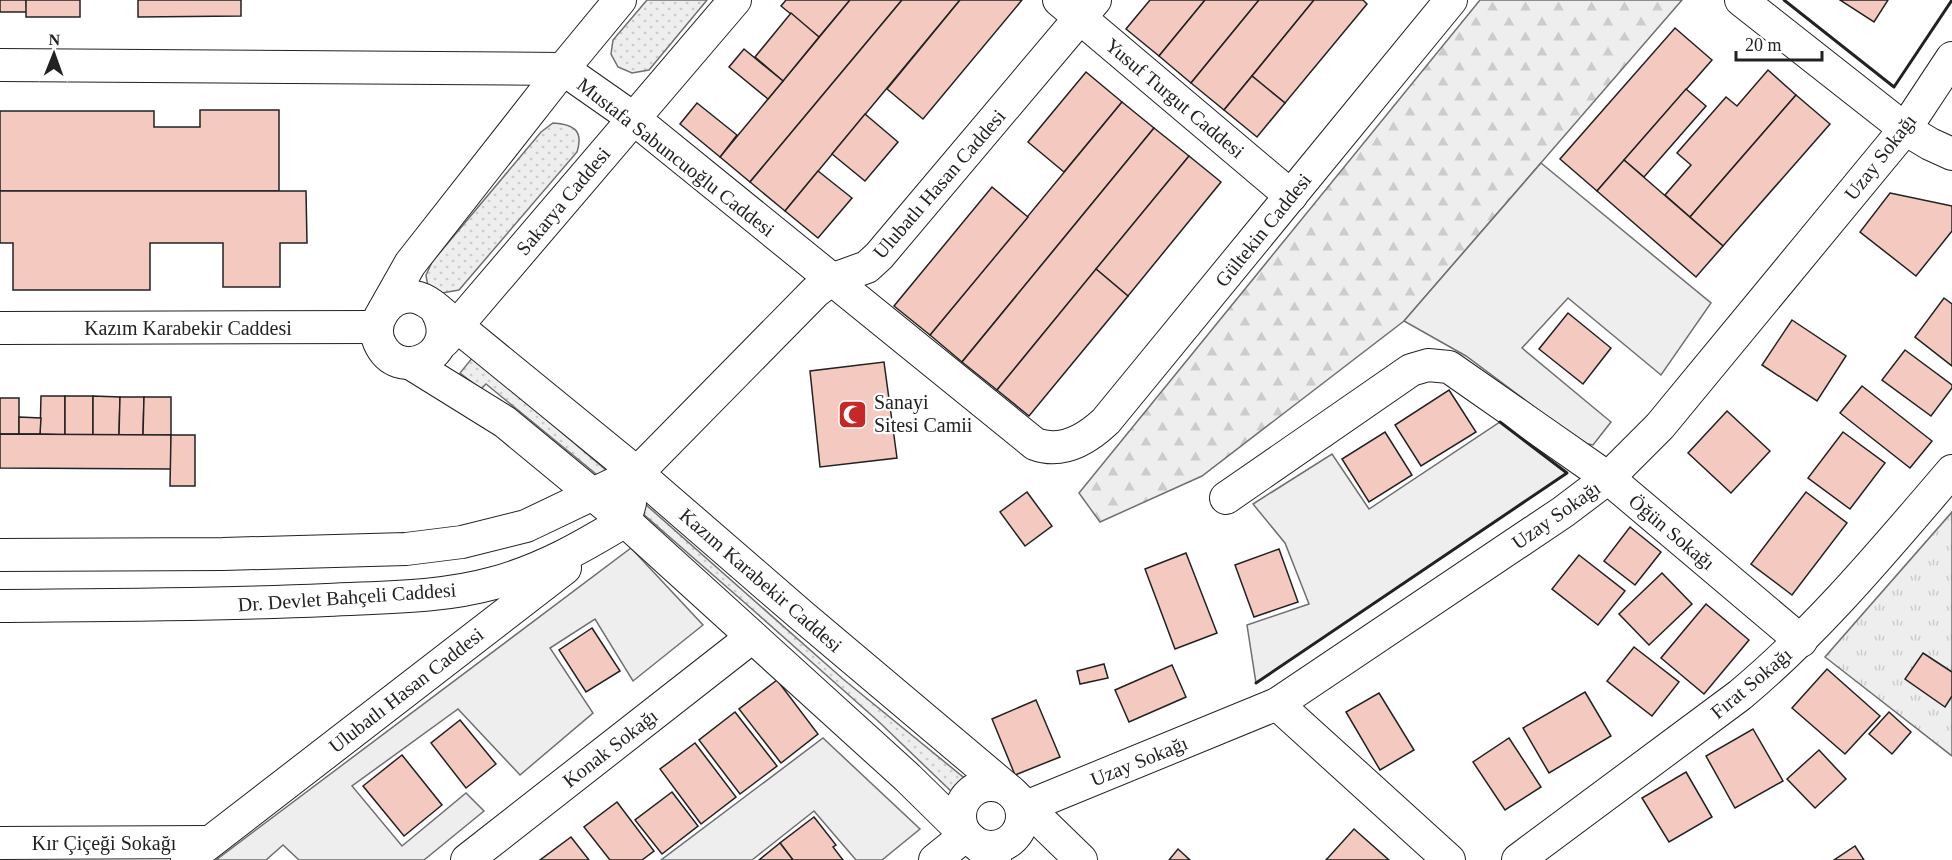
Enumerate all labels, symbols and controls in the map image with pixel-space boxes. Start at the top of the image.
north arrow [24,24,84,84]
scale bar [1736,24,1822,62]
text: N [48,31,61,48]
street label: Yusuf Turgut Caddesi [1101,34,1249,163]
text: 20 m [1745,35,1782,55]
street label: Mustafa Sabuncuoğlu Caddesi [572,73,779,242]
street label: Ulubatlı Hasan Caddesi [868,105,1010,263]
street label: Uzay Sokağı [1840,109,1921,205]
street label: Sakarya Caddesi [512,142,615,260]
street label: Gültekin Caddesi [1211,169,1316,291]
street label: Kazım Karabekir Caddesi [84,317,292,339]
place label: Sanayi Sitesi Camii [874,391,973,436]
mosque icon: Sanayi Sitesi Camii [837,398,869,430]
street label: Uzay Sokağı [1508,476,1605,554]
street label: Öğün Sokağı [1624,490,1720,575]
street label: Kazım Karabekir Caddesi [675,504,847,657]
street label: Dr. Devlet Bahçeli Caddesi [237,578,457,617]
street label: Ulubatlı Hasan Caddesi [324,623,488,757]
street label: Fırat Sokağı [1706,643,1797,724]
street label: Konak Sokağı [558,704,663,793]
street label: Uzay Sokağı [1087,731,1192,791]
street label: Kır Çiçeği Sokağı [32,832,177,855]

